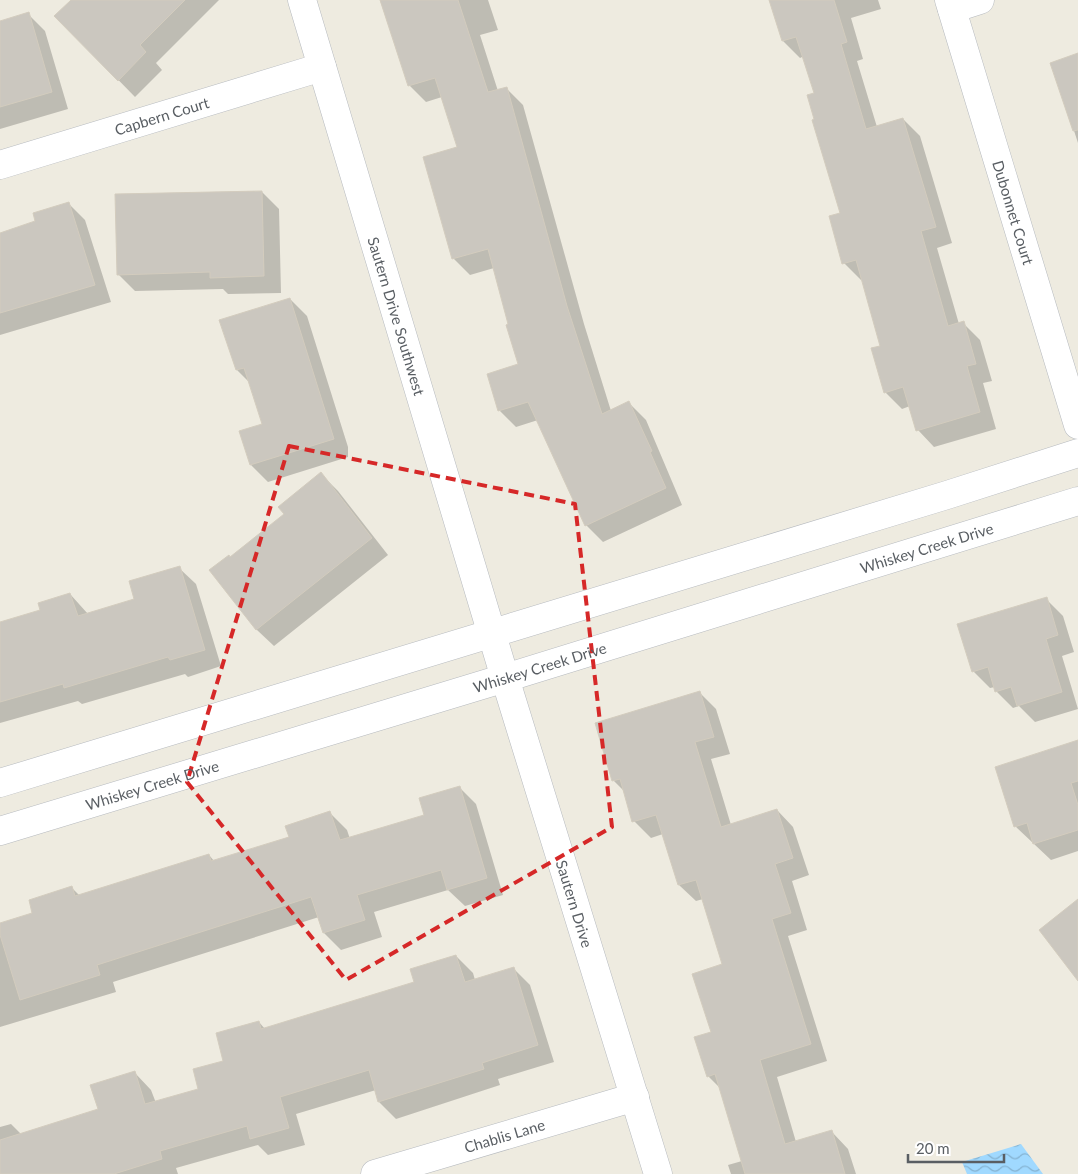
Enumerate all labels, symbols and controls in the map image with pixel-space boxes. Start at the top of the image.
street label: Capbern Court [112,93,212,139]
street label: Dubonnet Court [989,158,1038,267]
street label: Sautern Drive Southwest [364,235,429,398]
street label: Whiskey Creek Drive [858,519,995,577]
street label: Whiskey Creek Drive [471,638,609,696]
street label: Whiskey Creek Drive [83,756,221,814]
street label: Sautern Drive [553,858,597,950]
street label: Chablis Lane [462,1115,547,1156]
scale bar [908,1132,1004,1164]
text: 20 m [916,1139,950,1157]

